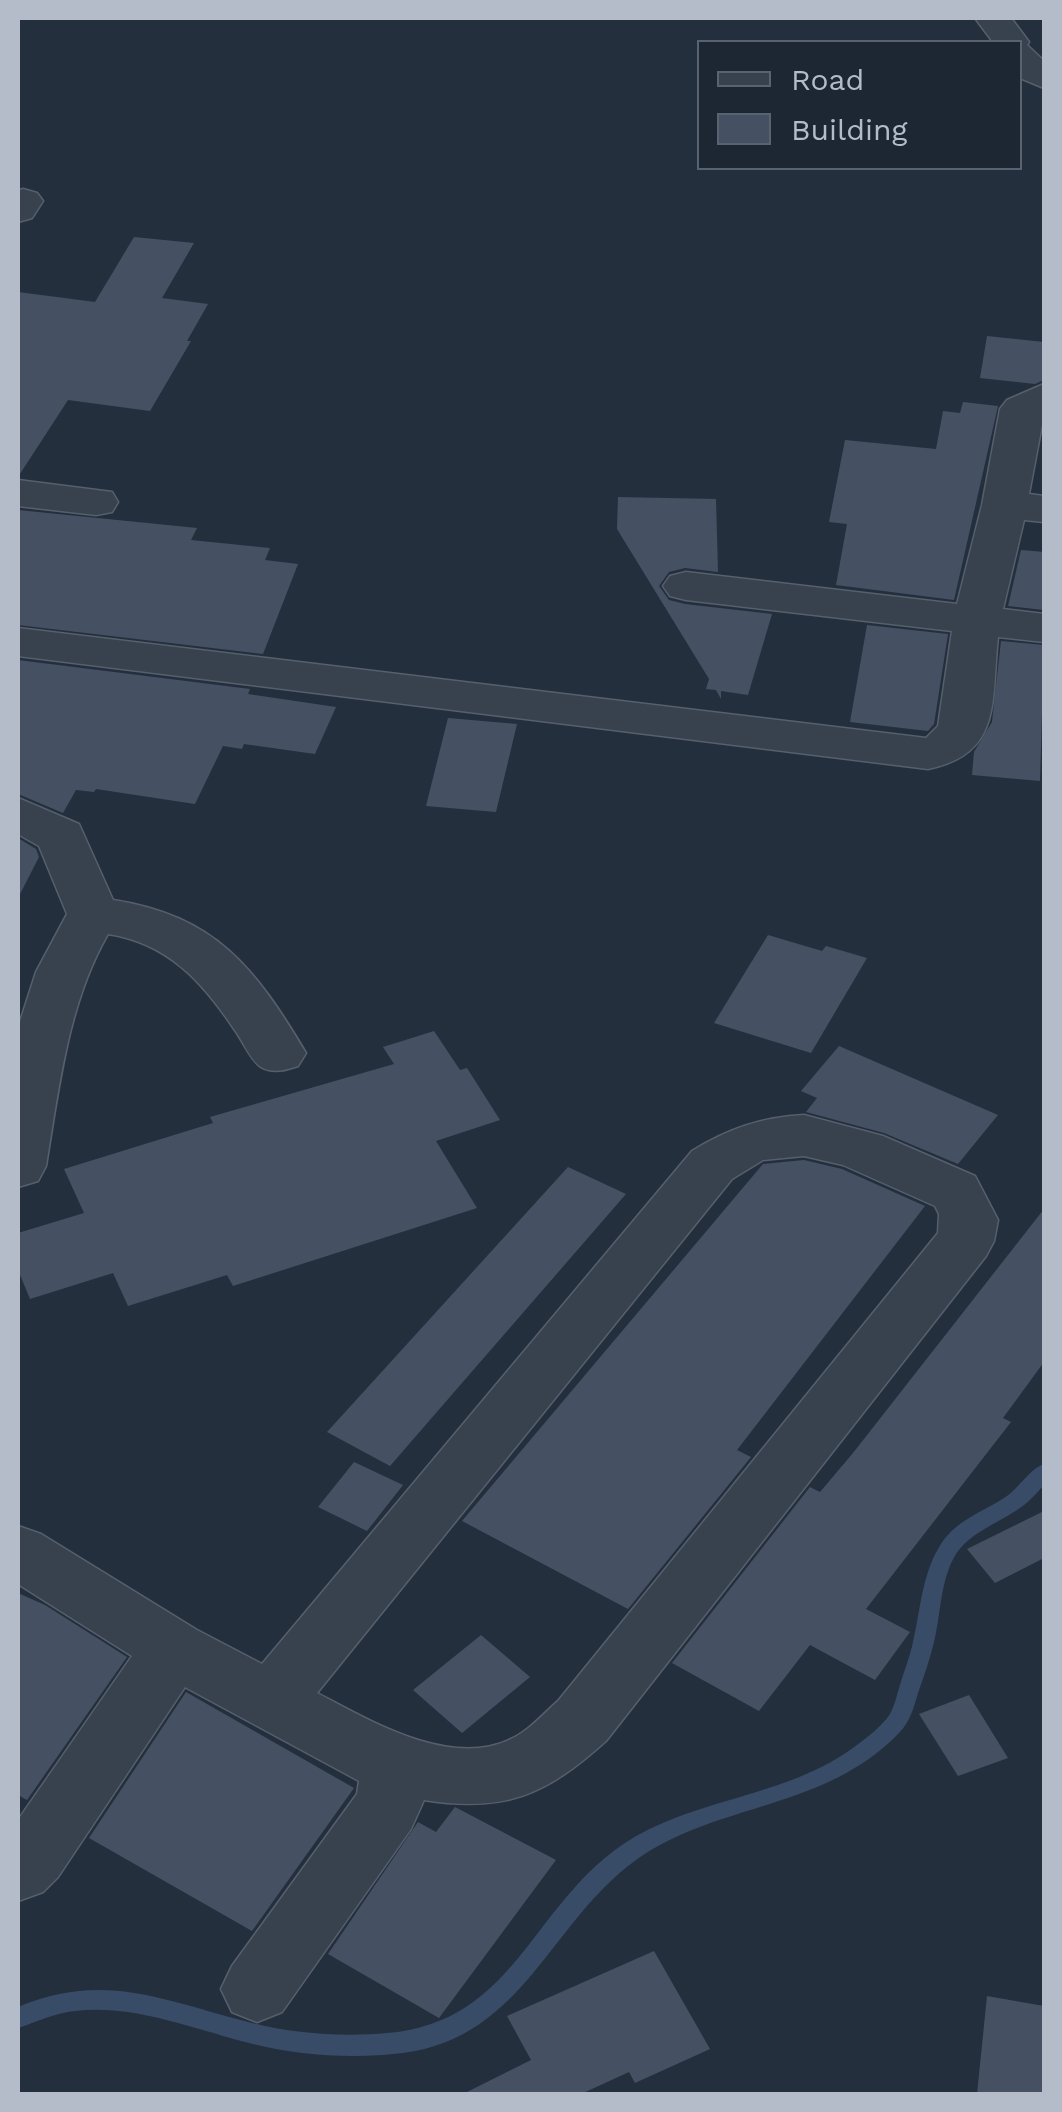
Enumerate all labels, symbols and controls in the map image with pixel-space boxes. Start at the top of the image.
legend [697,40,1022,170]
text: Road [791,62,864,97]
text: Building [791,112,908,147]

